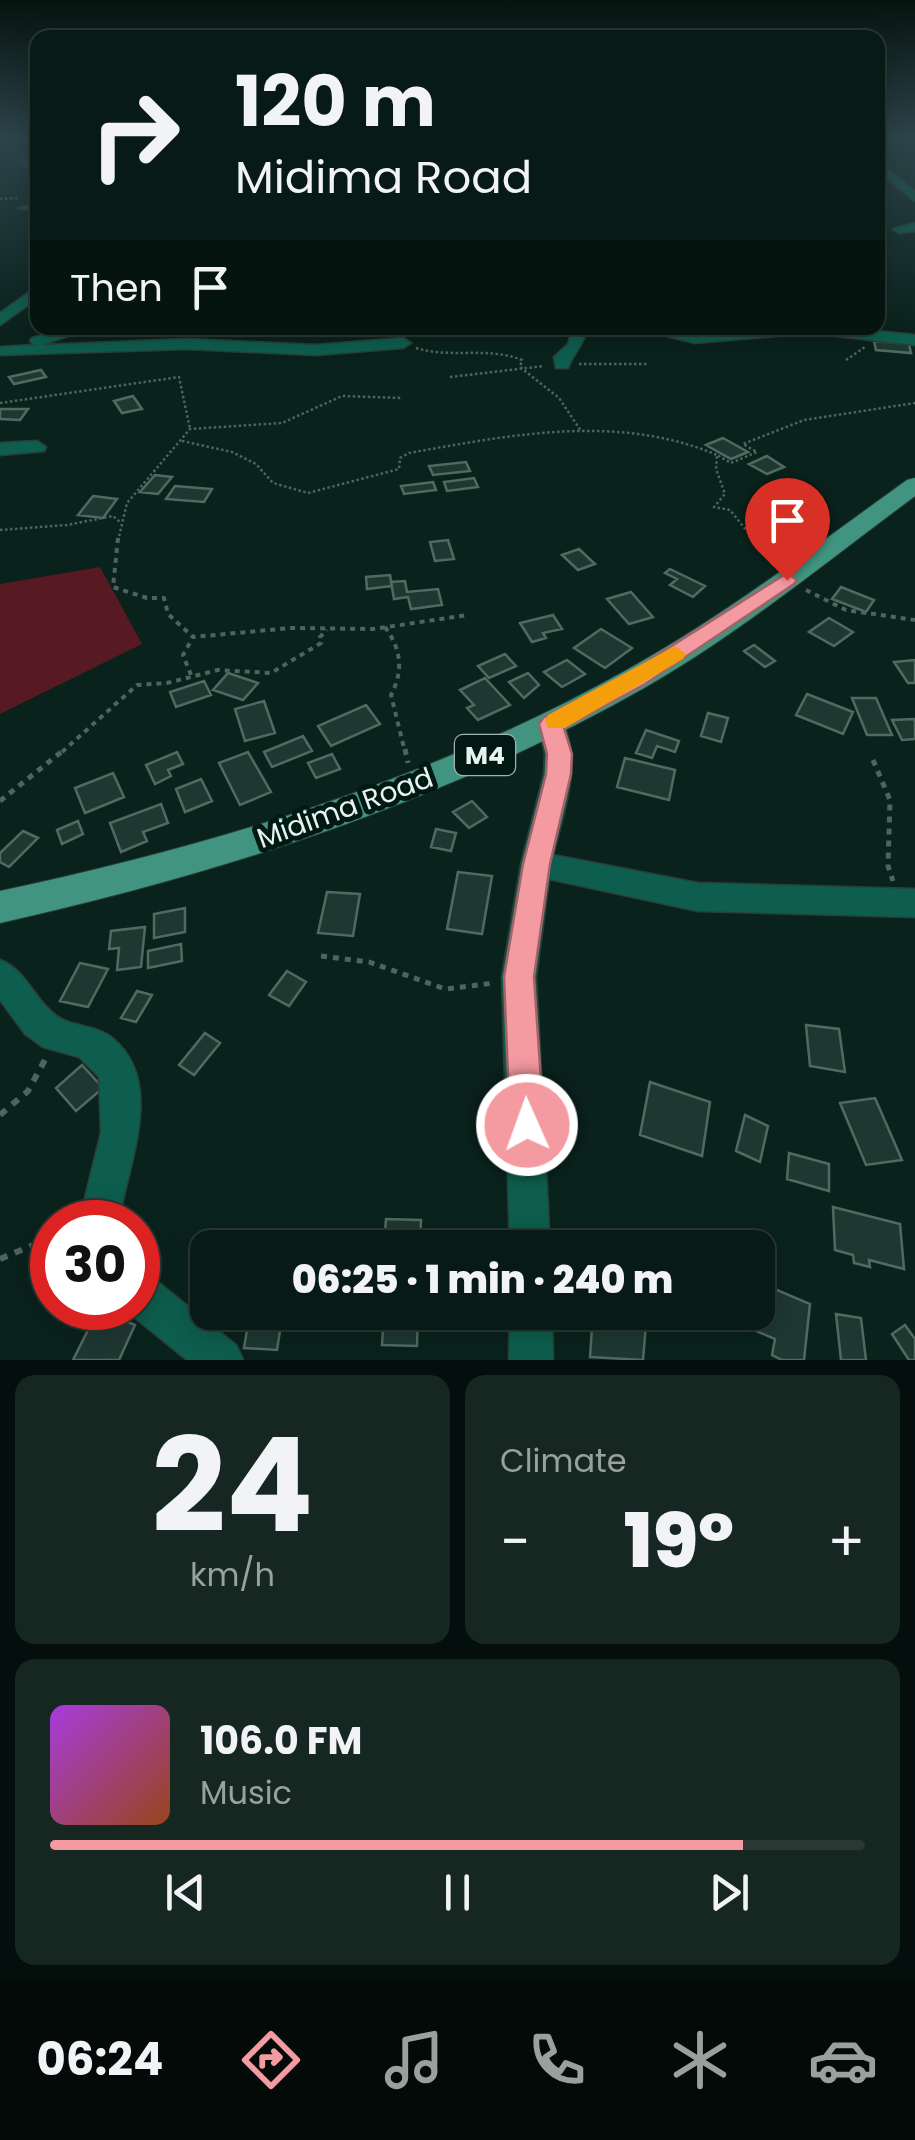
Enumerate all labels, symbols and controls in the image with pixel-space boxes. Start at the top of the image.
text: 120 m [235,52,436,151]
icon: right [70,70,200,200]
text: Midima Road [235,146,532,209]
icon: arrive [183,260,238,315]
text: Then [70,261,163,314]
pin [745,478,830,581]
icon: arrive [760,493,815,548]
road number: M4 [455,735,515,775]
street label: Midima Road [251,758,439,858]
position arrow [475,1073,579,1177]
speed limit sign: 30 [30,1200,160,1330]
text: 06:25 · 1 min · 240 m [292,1253,673,1306]
text: 24 [151,1394,314,1577]
text: Climate [500,1438,627,1483]
text: 19° [624,1488,734,1593]
text: − [500,1503,530,1580]
text: + [827,1503,865,1580]
text: km/h [190,1552,275,1597]
text: 106.0 FM [200,1714,363,1767]
text: Music [200,1770,292,1815]
icon: previous [158,1865,213,1920]
icon: pause [430,1865,485,1920]
icon: next [702,1865,757,1920]
icon: directions [236,2025,306,2095]
icon: music [379,2025,449,2095]
icon: phone [522,2025,592,2095]
icon: climate [665,2025,735,2095]
icon: car [808,2025,878,2095]
text: 06:24 [37,2028,163,2091]

